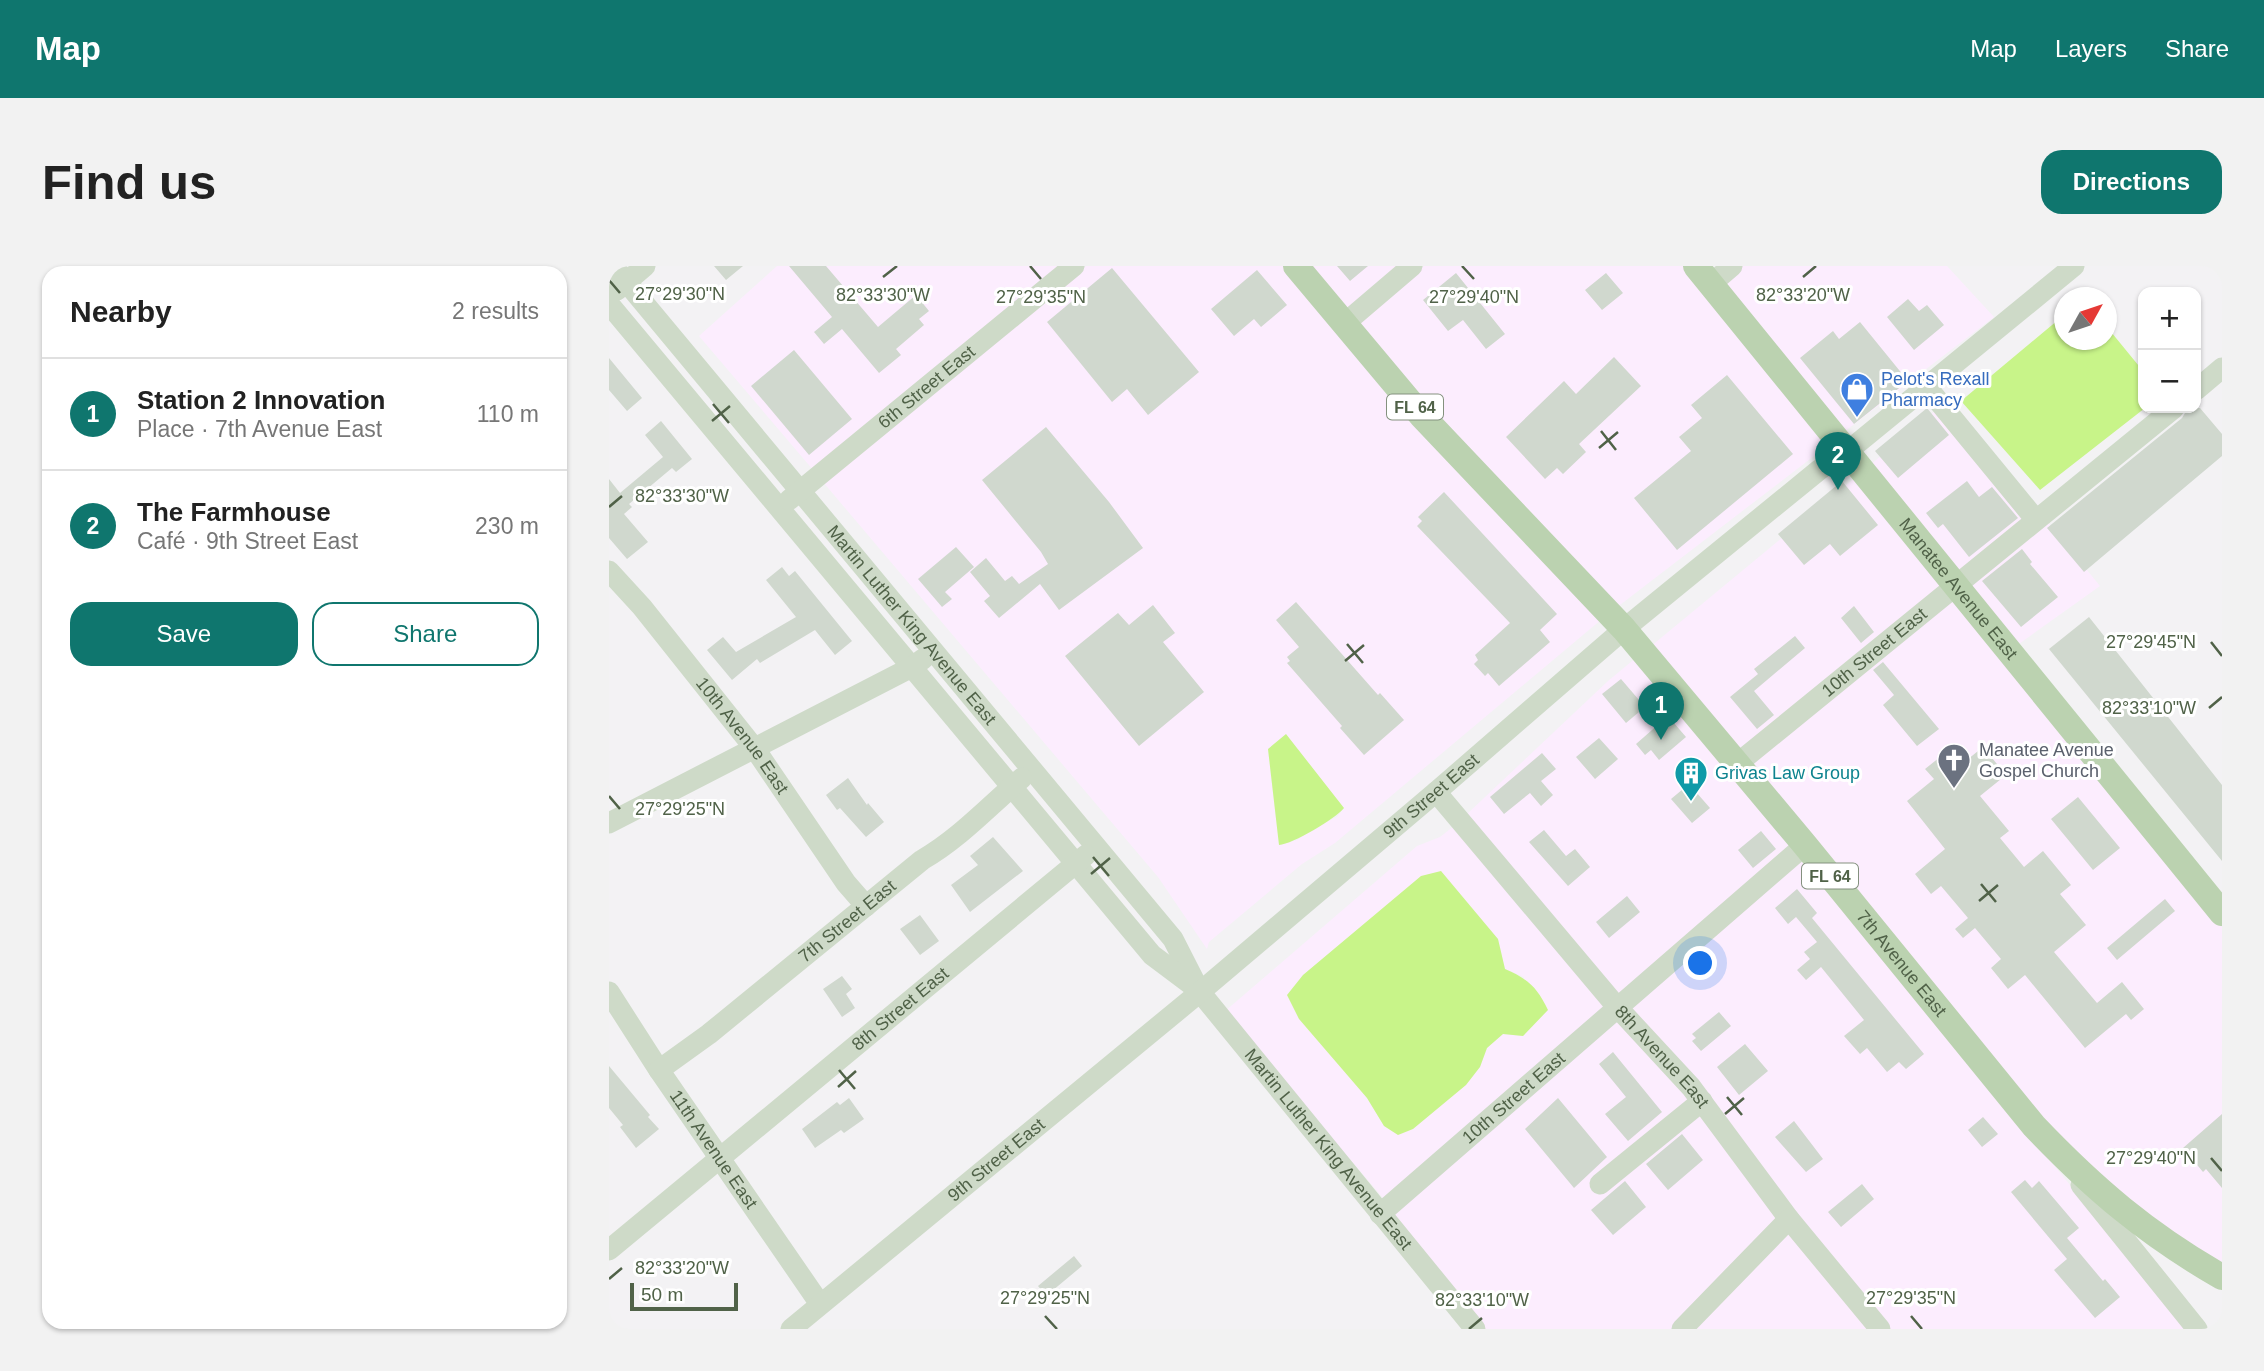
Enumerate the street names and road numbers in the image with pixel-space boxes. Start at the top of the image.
street label: 6th Street East [874,341,979,433]
road number: FL 64 [1387,394,1443,420]
street label: Manatee Avenue East [1895,514,2022,663]
street label: Martin Luther King Avenue East [823,521,1000,729]
street label: 10th Street East [1818,604,1931,701]
street label: 10th Avenue East [692,673,793,798]
street label: 9th Street East [1379,750,1483,842]
road number: FL 64 [1802,863,1858,888]
street label: 7th Street East [795,876,900,967]
street label: 7th Avenue East [1852,906,1951,1020]
street label: 8th Street East [848,963,952,1055]
street label: 8th Avenue East [1611,1001,1713,1112]
street label: Martin Luther King Avenue East [1241,1045,1416,1254]
street label: 10th Street East [1458,1048,1569,1148]
street label: 11th Avenue East [666,1086,761,1213]
street label: 9th Street East [944,1114,1049,1205]

